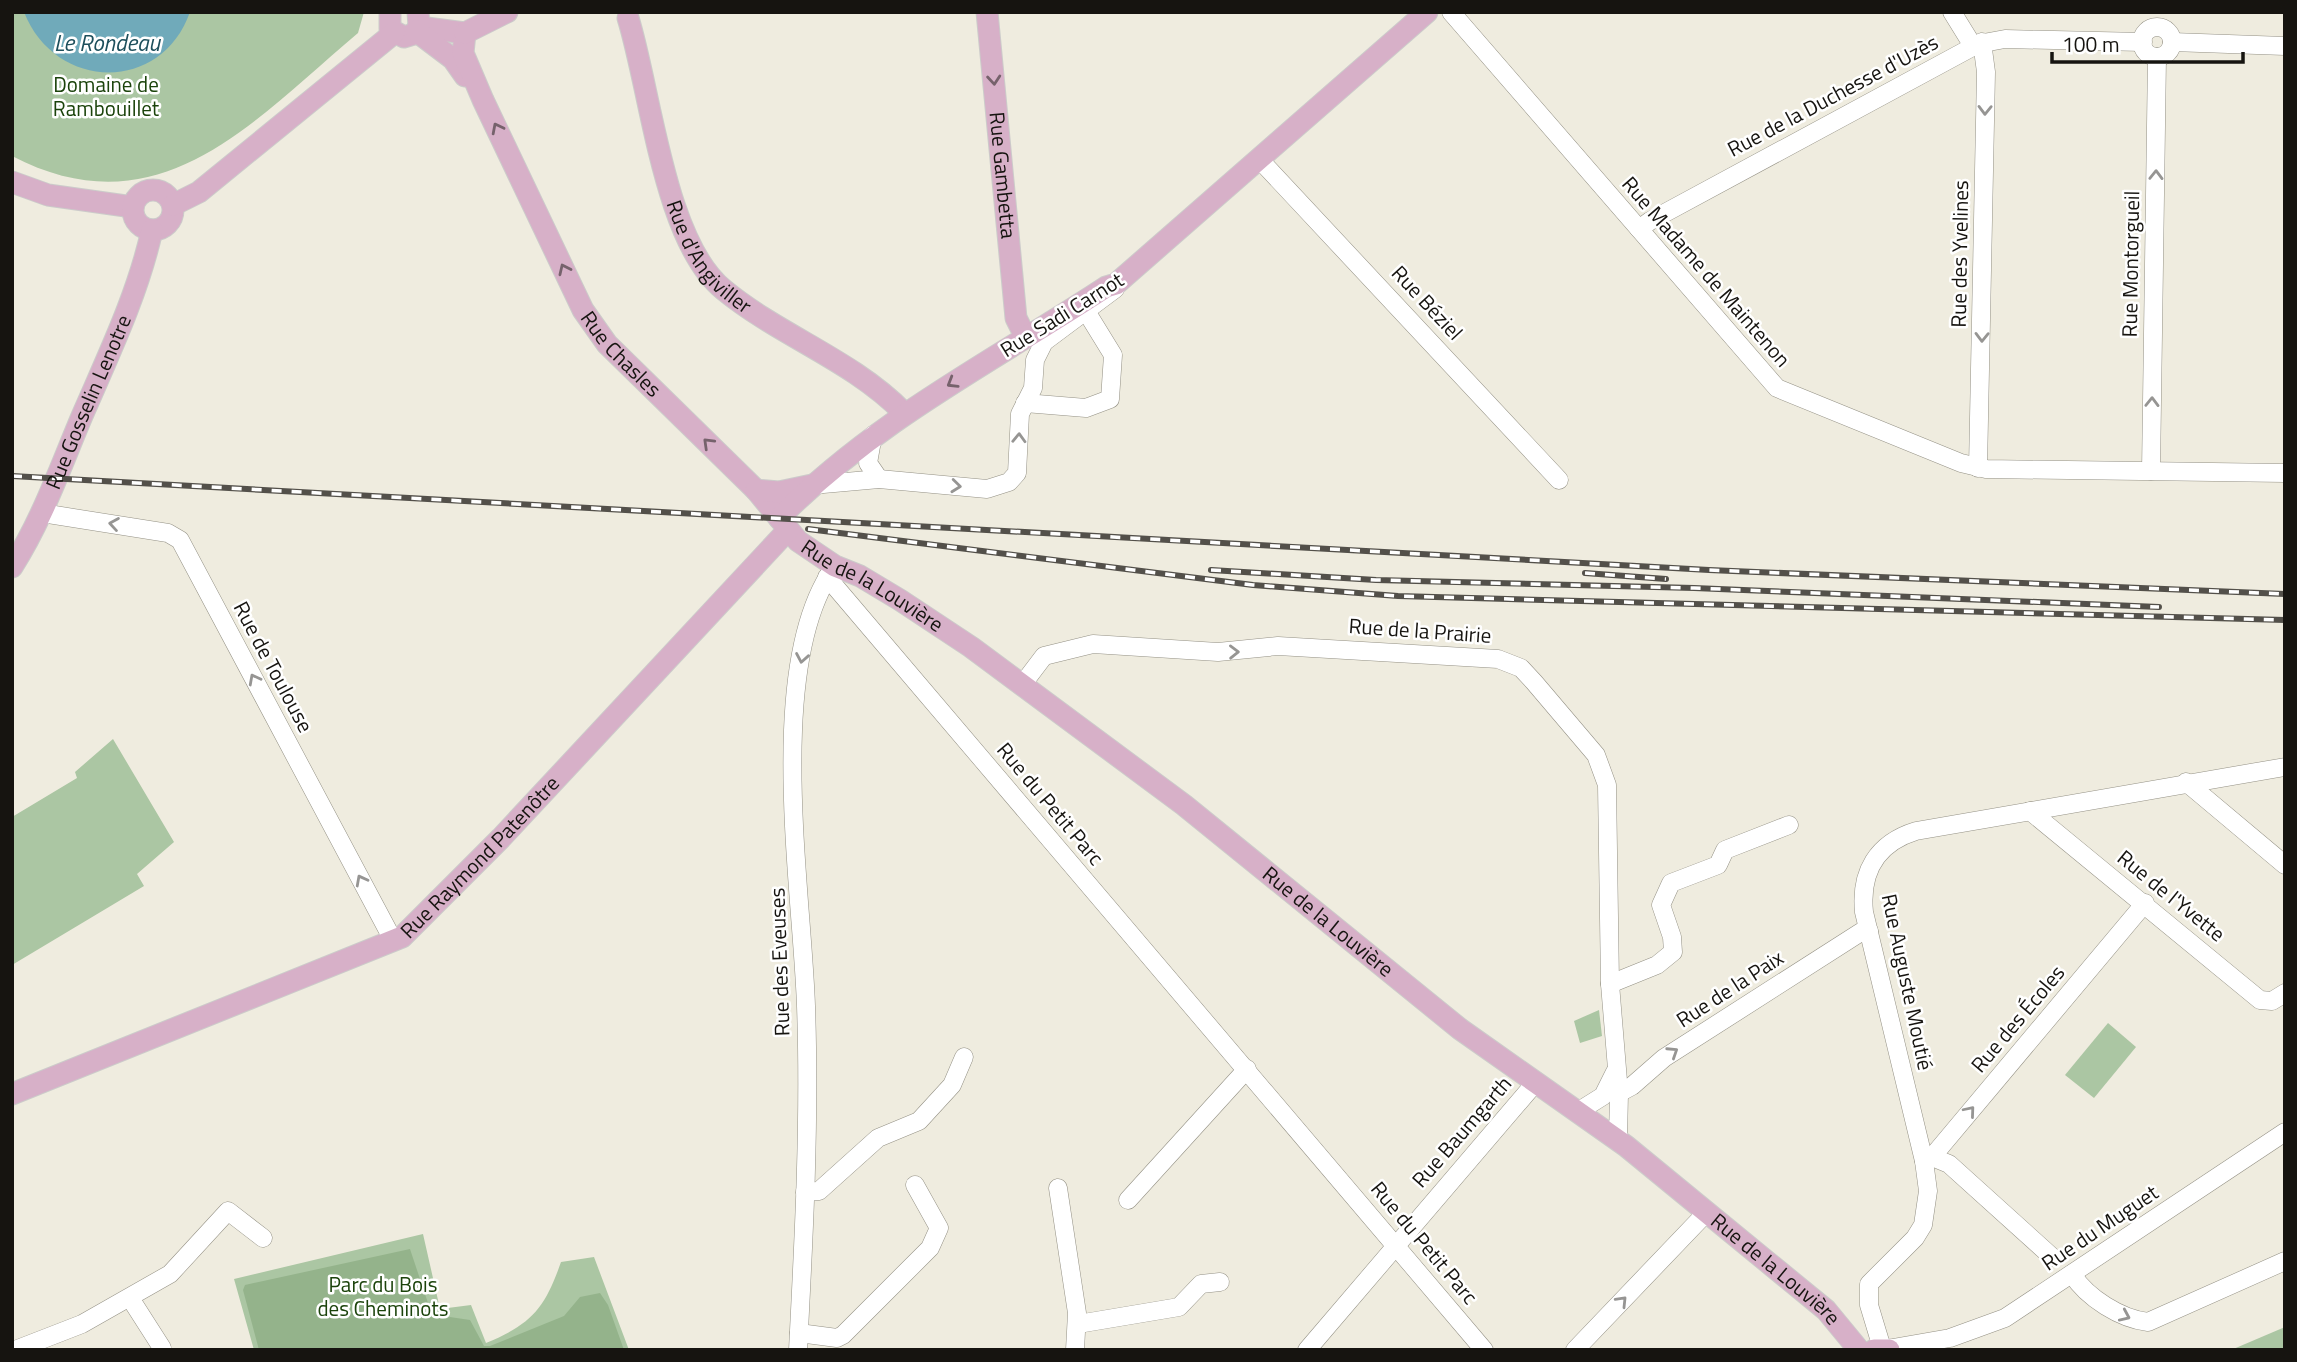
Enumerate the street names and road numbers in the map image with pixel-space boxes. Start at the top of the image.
street label: Rue de la Duchesse d'Uzès [1721,26,1944,164]
street label: Rue Gambetta [982,110,1025,240]
street label: Rue Madame de Maintenon [1615,169,1799,374]
street label: Rue des Yvelines [1942,180,1976,328]
street label: Rue Montorgueil [2113,190,2147,338]
street label: Rue d'Angiviller [659,195,759,321]
street label: Rue Béziel [1385,258,1471,347]
street label: Rue Sadi Carnot [993,263,1130,365]
street label: Rue Chasles [573,304,669,404]
street label: Rue Gosselin Lenotre [37,310,139,494]
street label: Rue de la Louvière [795,531,950,640]
street label: Rue de Toulouse [226,595,322,738]
street label: Rue de la Prairie [1348,609,1492,651]
street label: Rue du Petit Parc [990,735,1112,872]
street label: Rue Raymond Patenôtre [392,768,566,945]
street label: Rue de l'Yvette [2111,842,2233,949]
street label: Rue de la Louvière [1256,858,1401,984]
street label: Rue des Eveuses [760,887,798,1037]
street label: Rue Auguste Moutié [1874,891,1942,1073]
street label: Rue de la Paix [1669,941,1790,1035]
street label: Rue des Écoles [1963,957,2072,1079]
street label: Rue Baumgarth [1404,1069,1519,1194]
street label: Rue du Petit Parc [1364,1174,1486,1311]
street label: Rue du Muguet [2035,1176,2165,1278]
street label: Rue de la Louvière [1704,1205,1849,1332]

